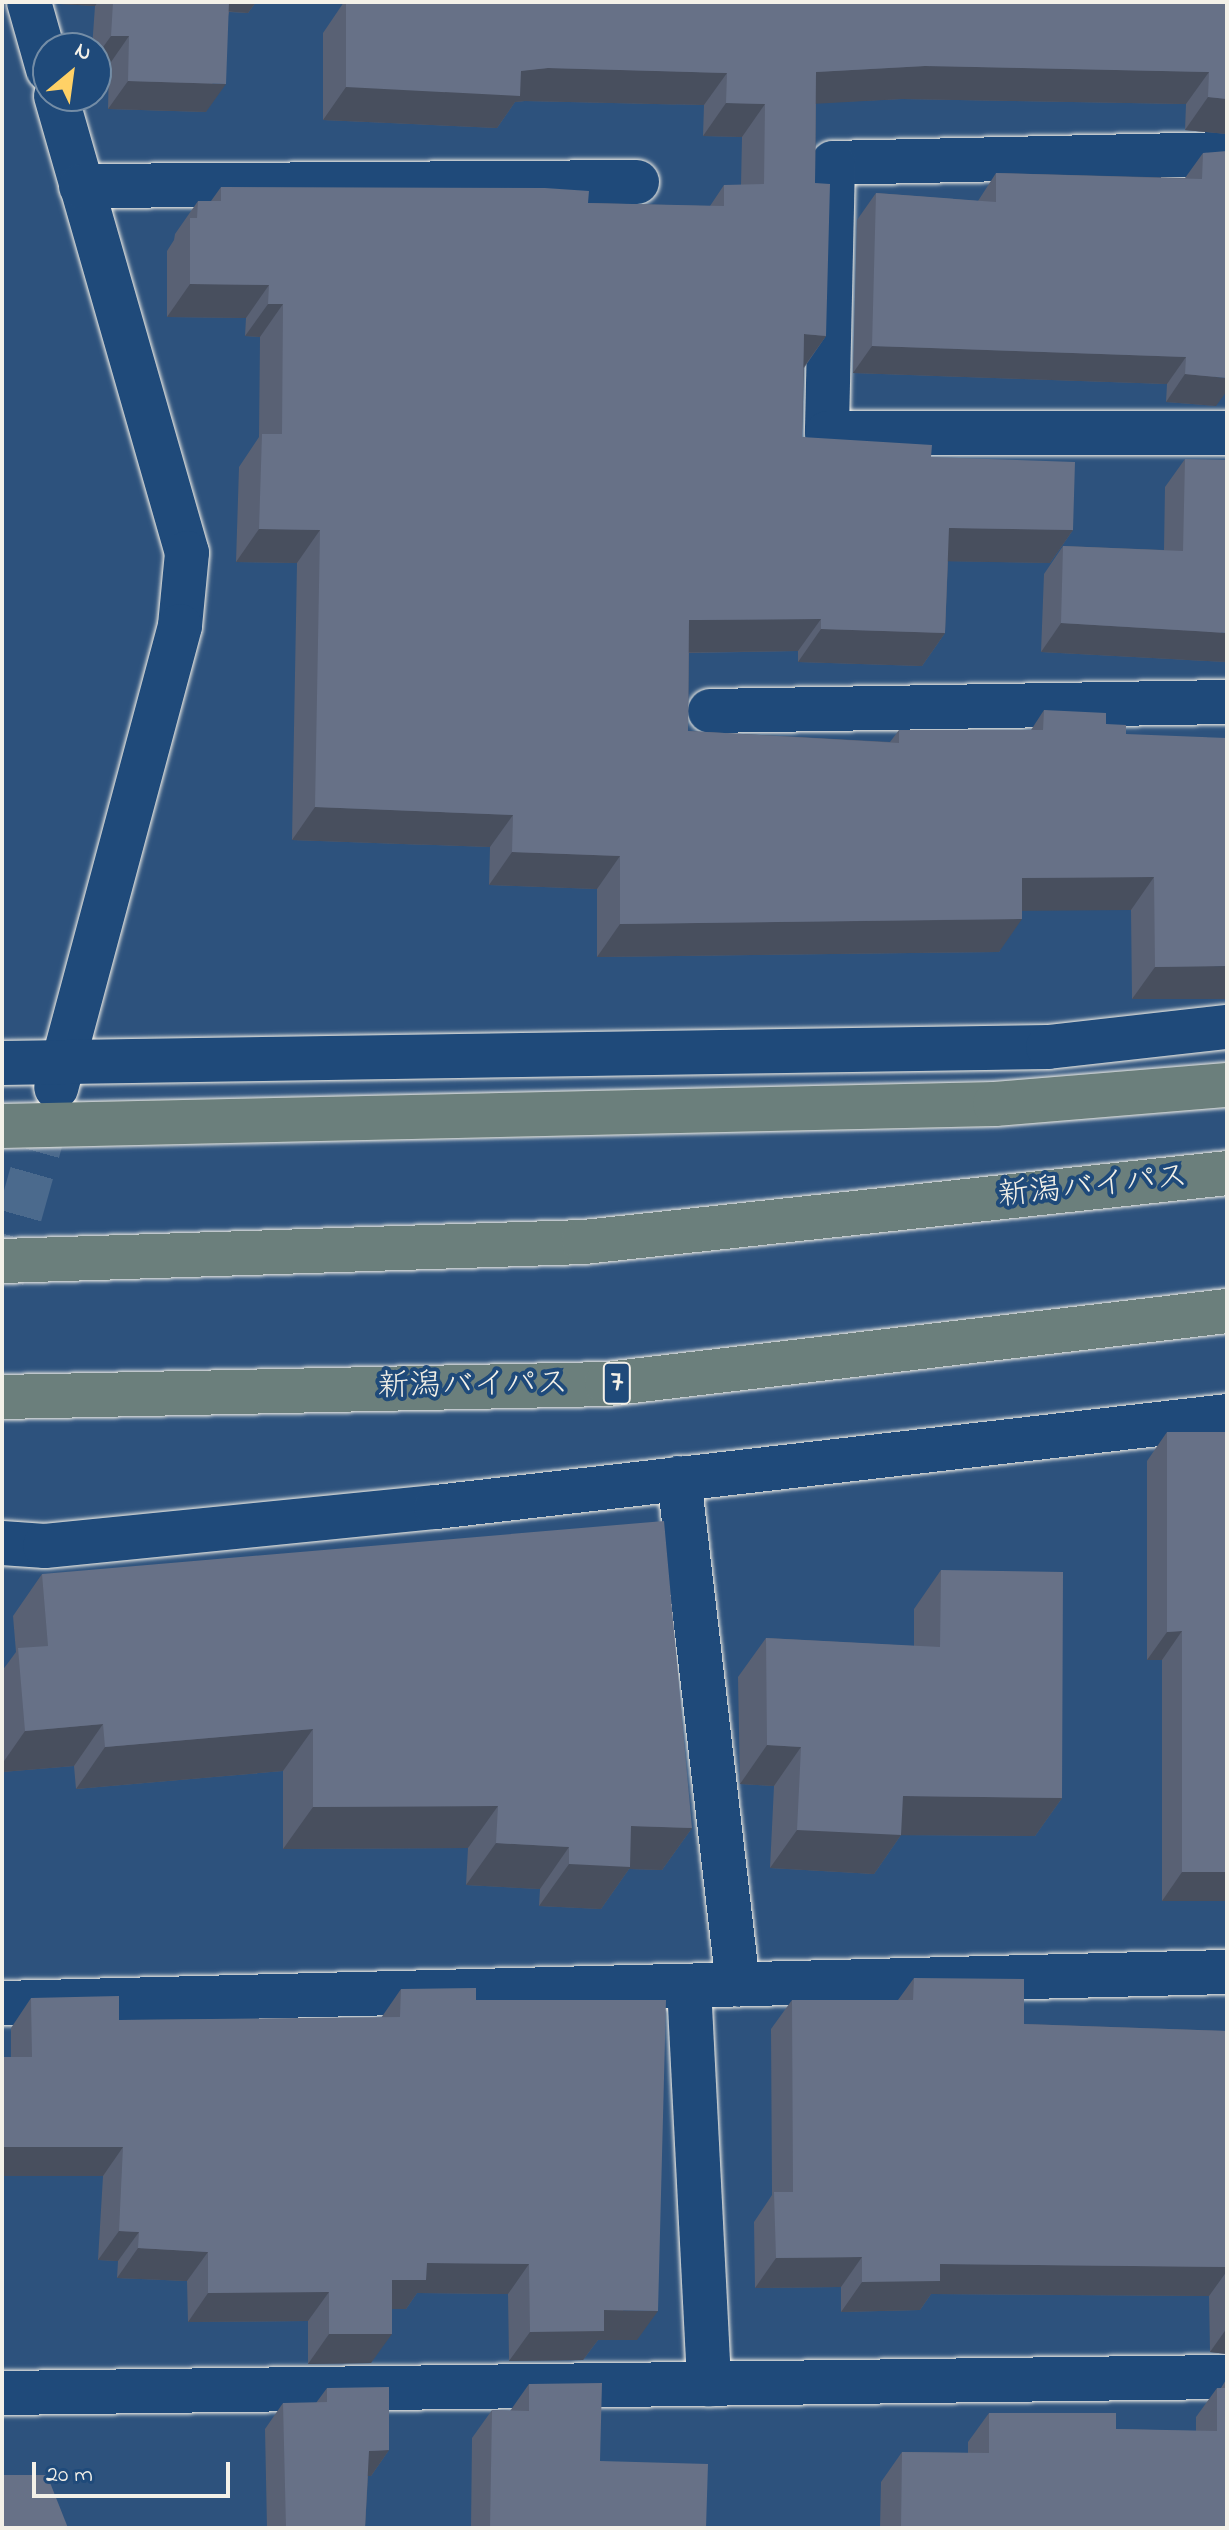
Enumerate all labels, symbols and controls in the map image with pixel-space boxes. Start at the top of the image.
north arrow [32,32,112,112]
text: N [68,35,97,70]
street label: 新潟バイパス [996,1159,1190,1217]
road number: 7 [601,1357,633,1409]
street label: 新潟バイパス [377,1366,569,1408]
scale bar [36,2446,234,2496]
text: 20 m [46,2458,93,2493]

